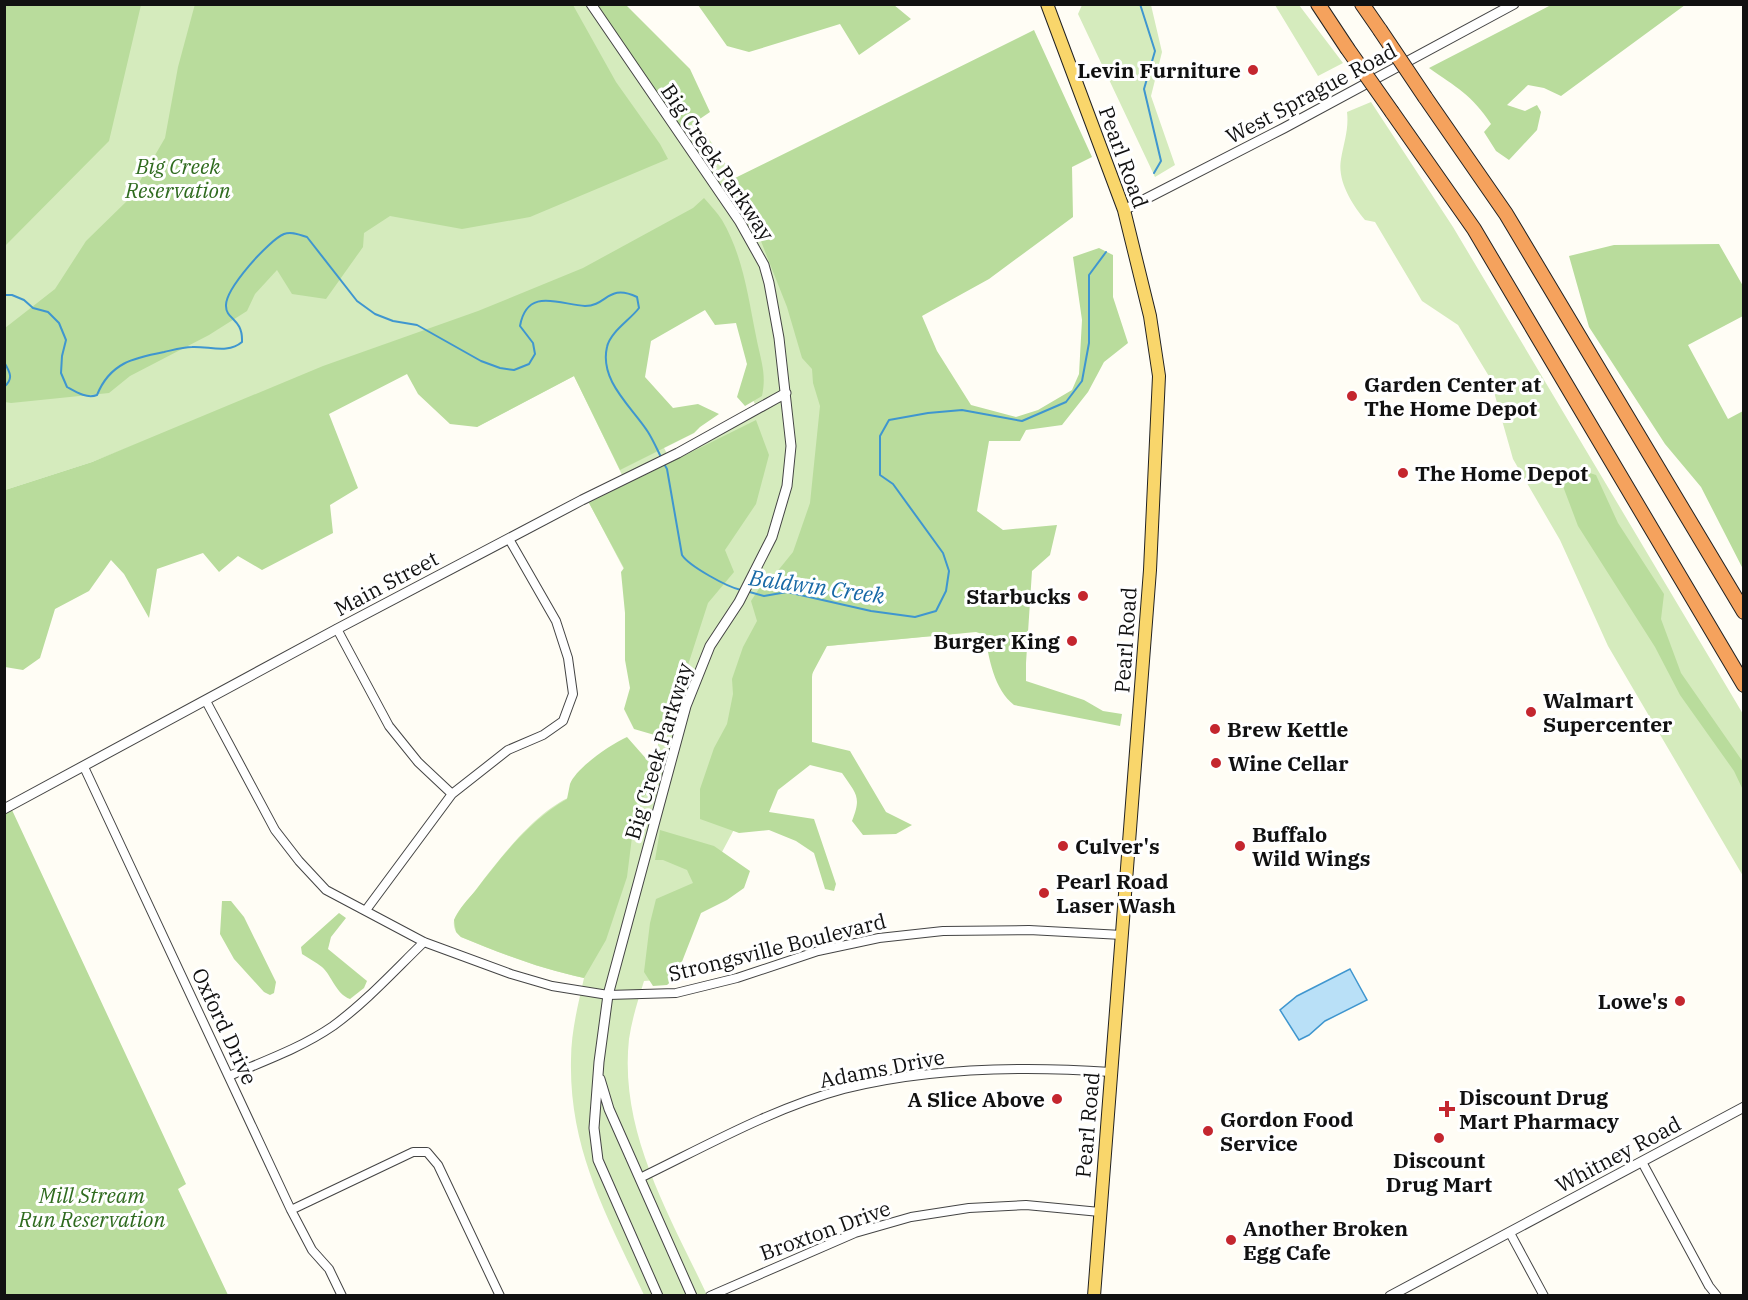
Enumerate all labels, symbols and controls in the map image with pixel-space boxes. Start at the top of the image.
street label: West Sprague Road [1221,36,1401,150]
place label: Levin Furniture [1077,56,1241,84]
marker: Levin Furniture [1246,63,1260,77]
street label: Big Creek Parkway [655,78,781,247]
street label: Pearl Road [1093,102,1155,212]
park label: Big Creek Reservation [124,152,231,204]
place label: Garden Center at The Home Depot [1364,370,1541,422]
marker: Garden Center at The Home Depot [1345,389,1359,403]
place label: The Home Depot [1415,459,1588,487]
marker: The Home Depot [1396,466,1410,480]
street label: Main Street [329,544,443,622]
water label: Baldwin Creek [746,562,887,610]
place label: Starbucks [966,582,1071,610]
street label: Pearl Road [1107,586,1143,694]
marker: Starbucks [1076,589,1090,603]
place label: Burger King [933,627,1061,655]
marker: Burger King [1065,634,1079,648]
street label: Big Creek Parkway [618,658,698,843]
place label: Walmart Supercenter [1543,686,1673,738]
marker: Walmart Supercenter [1524,705,1538,719]
place label: Brew Kettle [1227,715,1349,743]
marker: Brew Kettle [1208,722,1222,736]
place label: Wine Cellar [1228,749,1349,777]
marker: Wine Cellar [1209,756,1223,770]
place label: Buffalo Wild Wings [1252,820,1370,872]
place label: Culver's [1075,832,1160,860]
marker: Culver's [1056,839,1070,853]
marker: Buffalo Wild Wings [1233,839,1247,853]
place label: Pearl Road Laser Wash [1056,867,1176,919]
marker: Pearl Road Laser Wash [1037,886,1051,900]
street label: Strongsville Boulevard [665,906,889,988]
street label: Oxford Drive [186,963,264,1089]
place label: Lowe's [1598,987,1668,1015]
marker: Lowe's [1673,994,1687,1008]
street label: Adams Drive [817,1042,947,1094]
street label: Pearl Road [1068,1071,1106,1179]
place label: Discount Drug Mart Pharmacy [1459,1083,1619,1135]
place label: A Slice Above [907,1085,1045,1113]
marker: A Slice Above [1050,1092,1064,1106]
marker: Discount Drug Mart Pharmacy [1440,1102,1454,1116]
place label: Gordon Food Service [1220,1105,1354,1157]
street label: Whitney Road [1550,1109,1686,1199]
marker: Gordon Food Service [1201,1124,1215,1138]
marker: Discount Drug Mart [1432,1131,1446,1145]
place label: Discount Drug Mart [1386,1146,1492,1198]
park label: Mill Stream Run Reservation [18,1181,165,1233]
street label: Broxton Drive [756,1193,894,1267]
place label: Another Broken Egg Cafe [1243,1214,1408,1266]
marker: Another Broken Egg Cafe [1224,1233,1238,1247]

